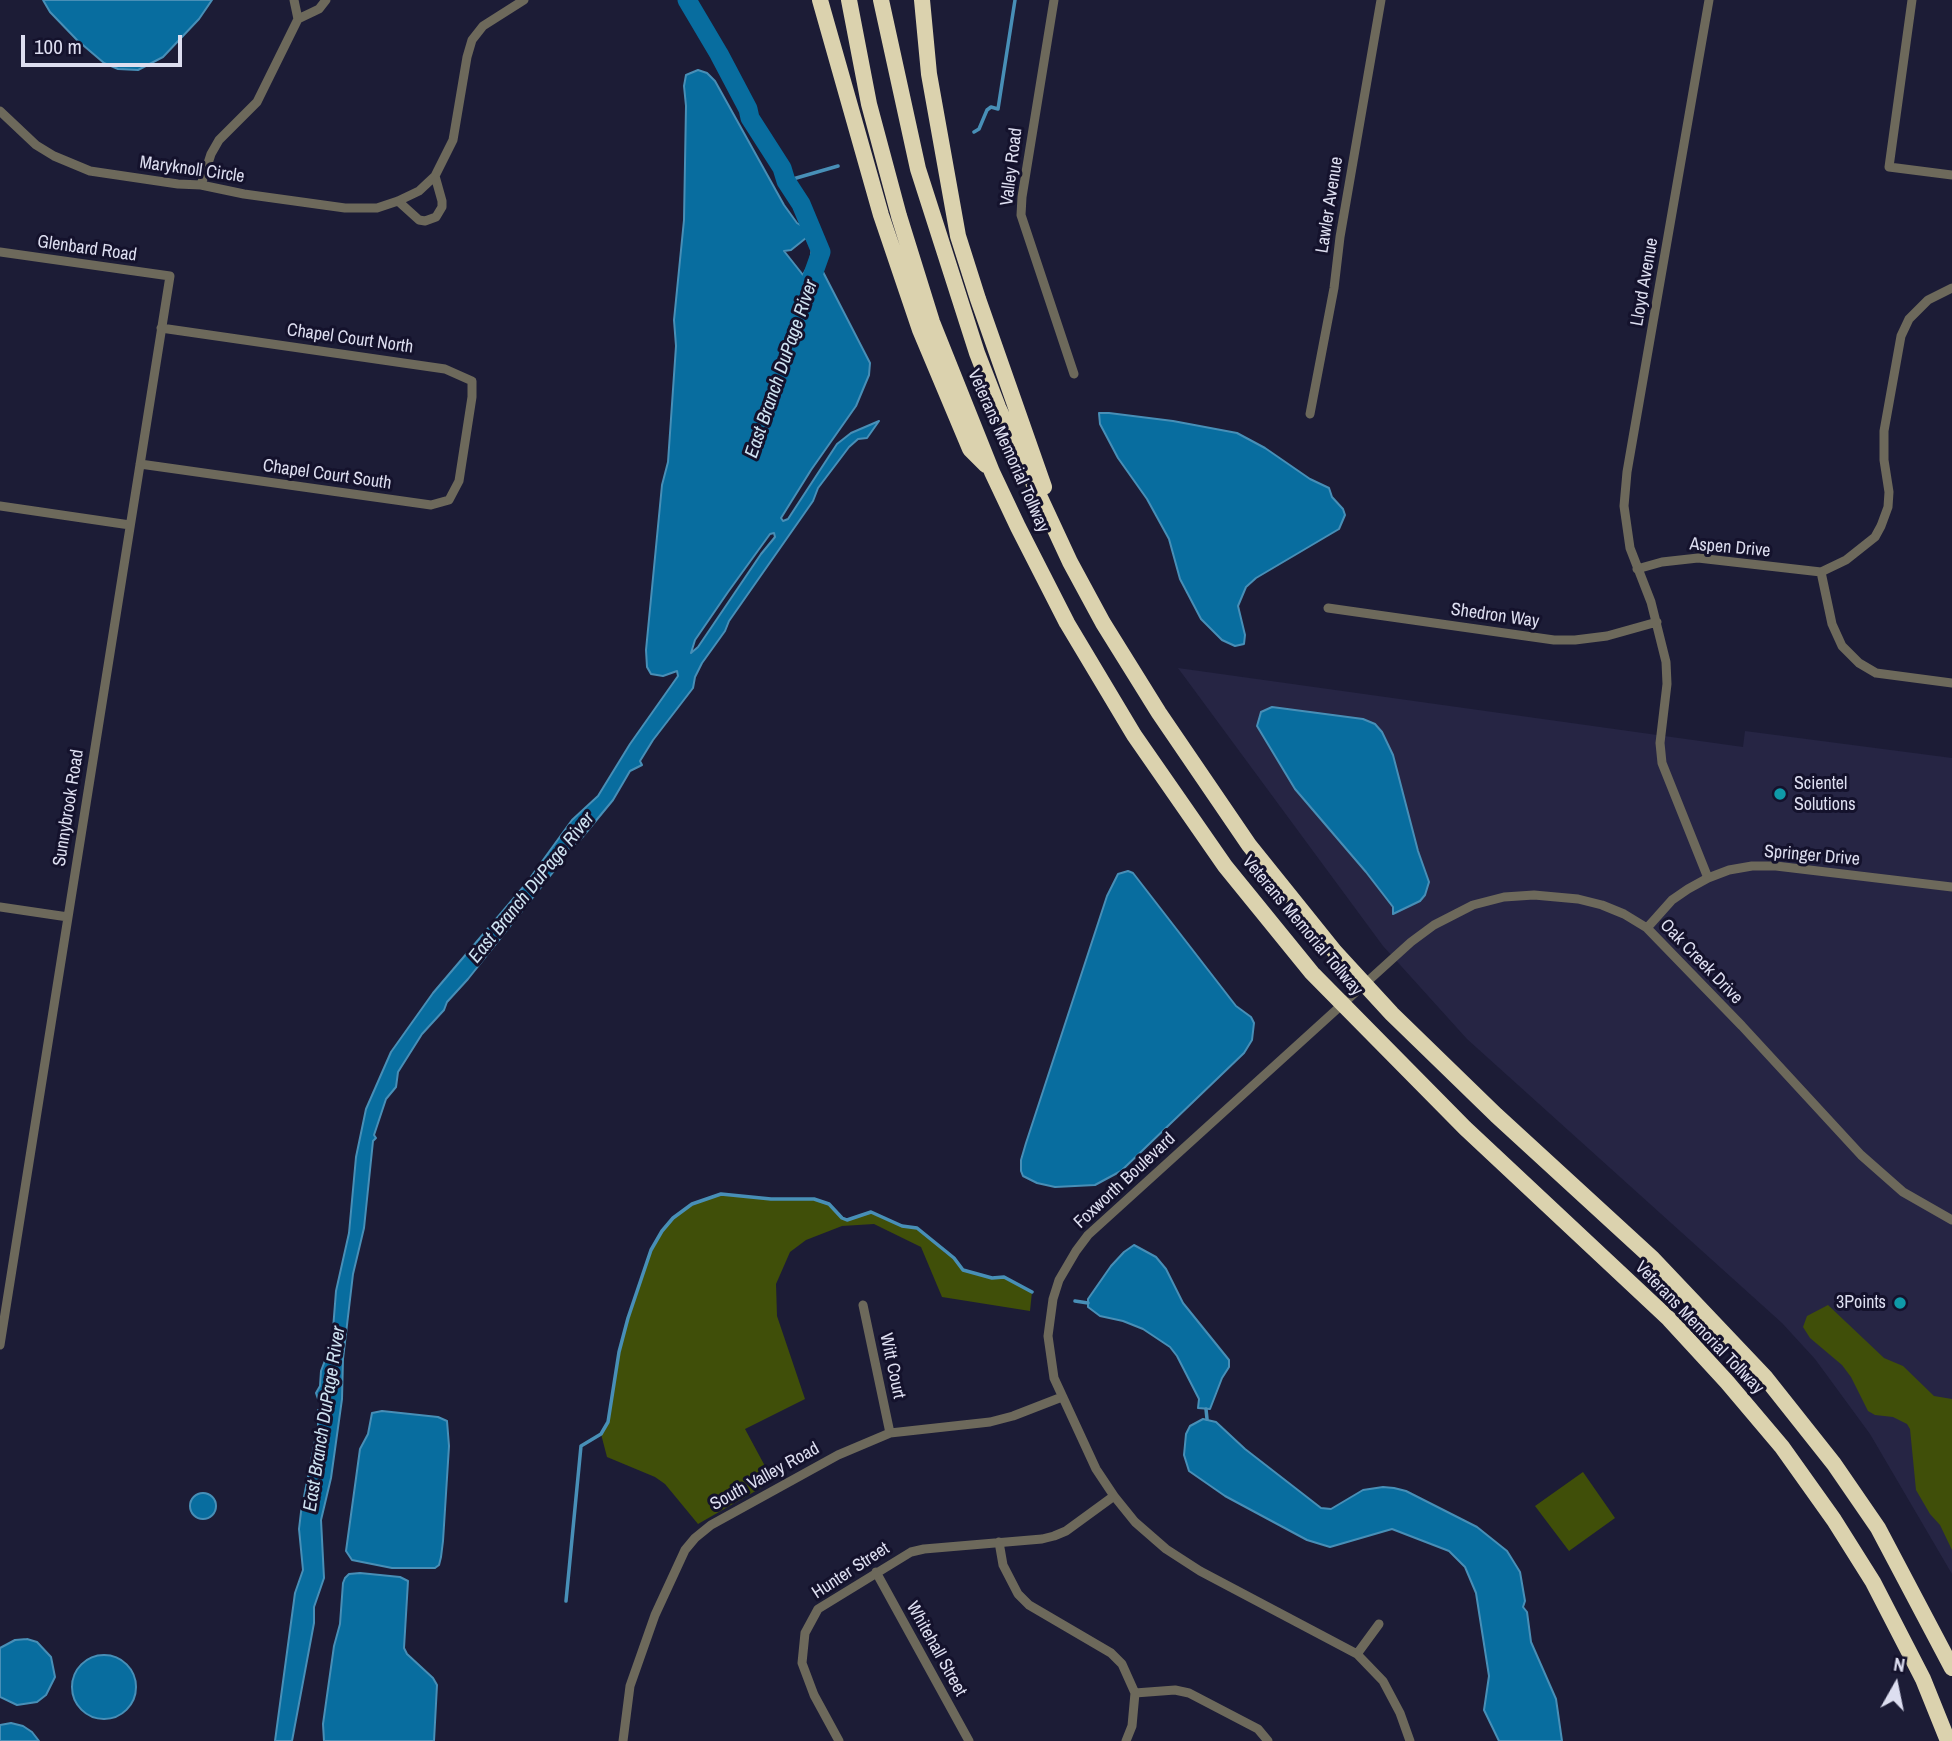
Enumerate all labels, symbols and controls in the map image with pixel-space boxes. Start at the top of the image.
scale bar [24,21,186,65]
text: 100 m [34,32,82,61]
street label: Valley Road [996,127,1028,207]
street label: Maryknoll Circle [138,152,246,188]
street label: Lawler Avenue [1312,155,1348,255]
street label: Glenbard Road [36,231,138,267]
street label: Lloyd Avenue [1627,236,1663,328]
water label: East Branch DuPage River [741,277,823,461]
street label: Chapel Court North [286,319,414,359]
street label: Veterans Memorial Tollway [962,366,1054,536]
street label: Chapel Court South [261,455,393,495]
street label: Aspen Drive [1689,534,1771,562]
street label: Shedron Way [1449,599,1541,633]
street label: Sunnybrook Road [49,748,89,868]
place label: Scientel Solutions [1794,773,1856,816]
marker: Scientel Solutions [1772,786,1788,802]
water label: East Branch DuPage River [464,808,600,968]
street label: Springer Drive [1763,841,1861,871]
street label: Veterans Memorial Tollway [1237,852,1367,1000]
street label: Oak Creek Drive [1655,915,1747,1009]
street label: Foxworth Boulevard [1070,1129,1180,1233]
street label: Veterans Memorial Tollway [1630,1257,1768,1399]
place label: 3Points [1836,1292,1886,1314]
marker: 3Points [1892,1295,1908,1311]
water label: East Branch DuPage River [299,1325,351,1513]
street label: Witt Court [875,1331,909,1401]
street label: South Valley Road [707,1438,823,1516]
street label: Hunter Street [808,1538,894,1604]
street label: Whitehall Street [901,1598,971,1700]
north arrow [1861,1650,1931,1720]
text: N [1892,1651,1907,1678]

